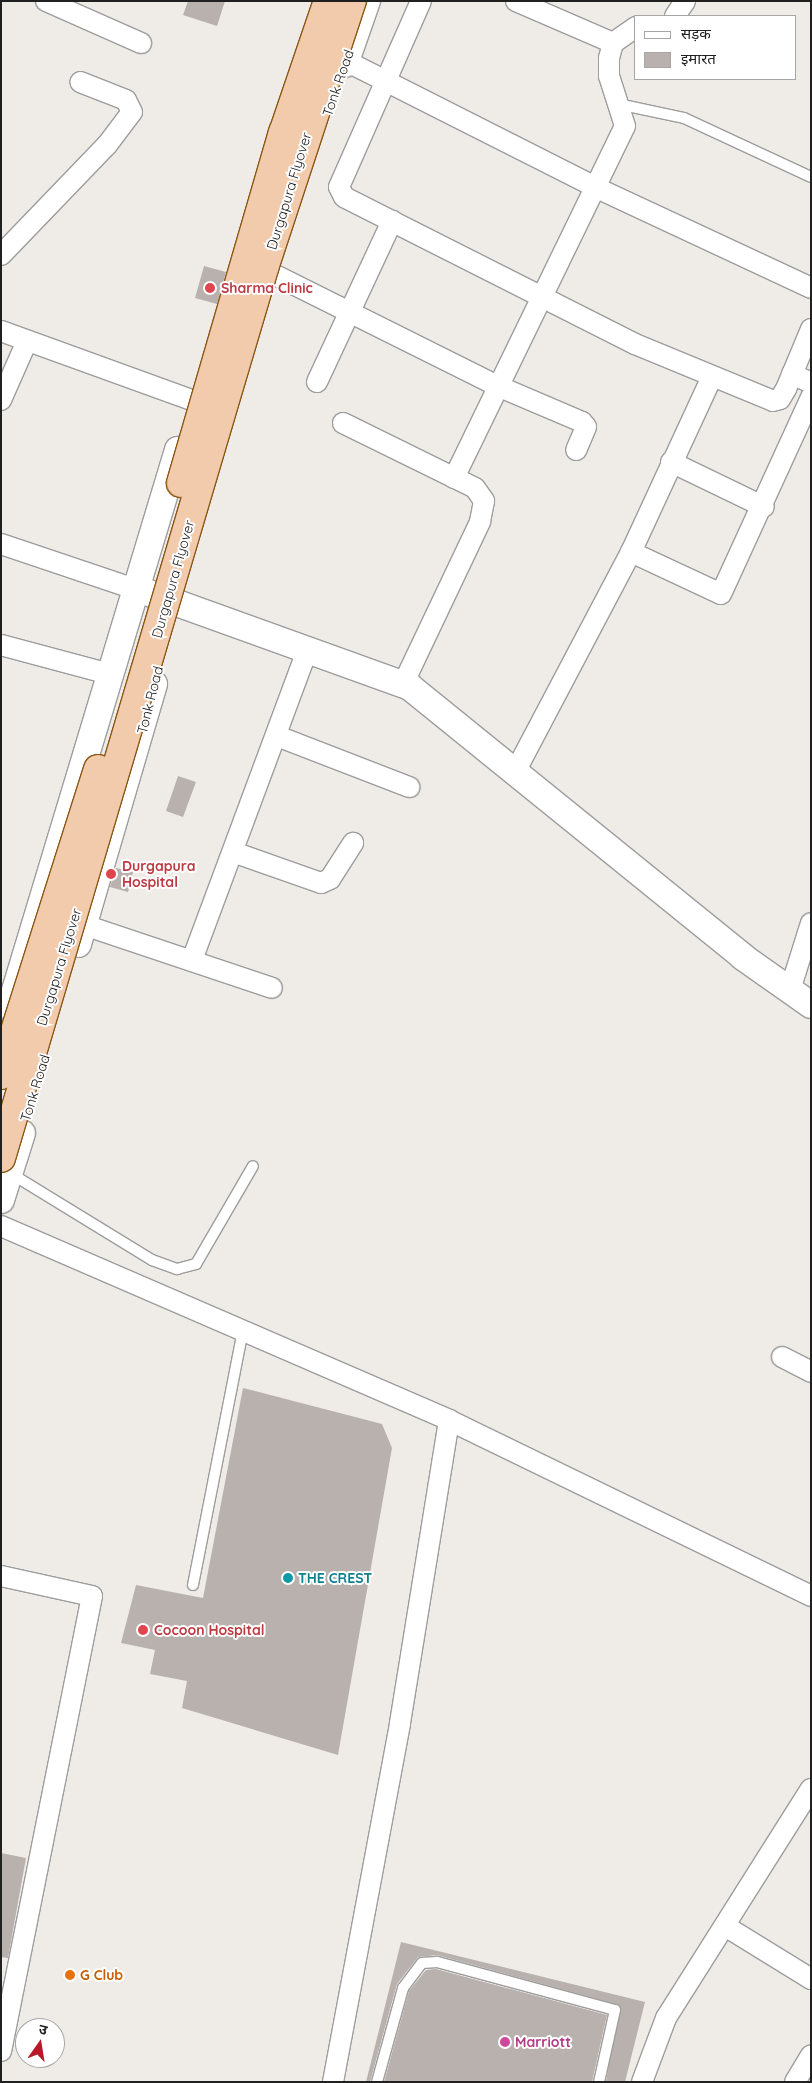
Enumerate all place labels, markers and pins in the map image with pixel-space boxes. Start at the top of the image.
place label: Sharma Clinic [221,280,313,296]
marker: Sharma Clinic [203,281,217,295]
place label: Durgapura Hospital [122,858,195,890]
marker: Durgapura Hospital [104,867,118,881]
place label: THE CREST [298,1570,372,1586]
marker: THE CREST [282,1572,294,1584]
place label: Cocoon Hospital [154,1622,264,1638]
marker: Cocoon Hospital [136,1623,150,1637]
place label: G Club [80,1967,123,1983]
marker: G Club [64,1969,76,1981]
place label: Marriott [515,2034,571,2050]
marker: Marriott [499,2036,511,2048]

